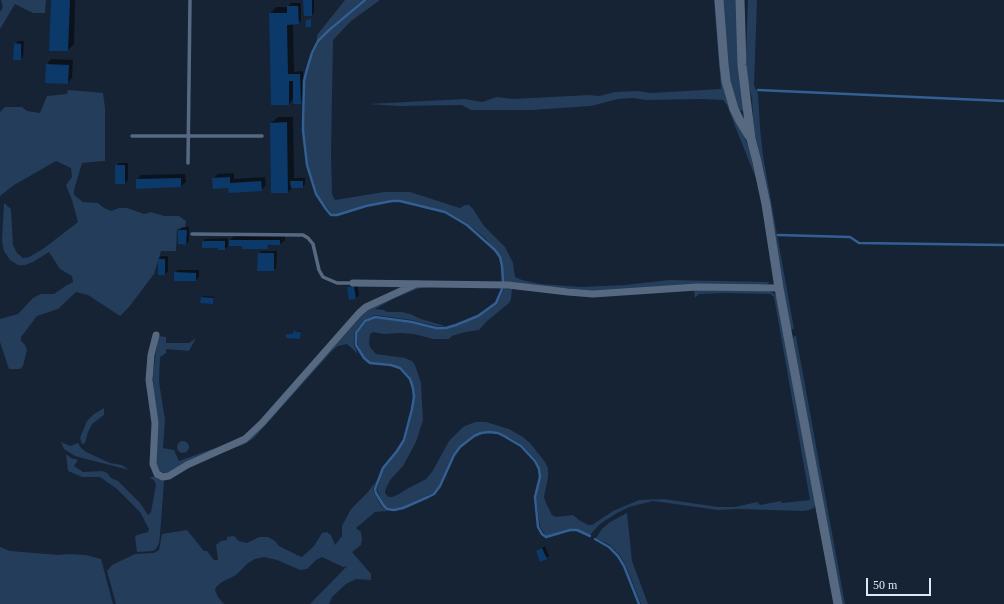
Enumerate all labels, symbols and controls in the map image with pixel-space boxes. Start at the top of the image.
scale bar [868,570,933,596]
text: 50 m [873,578,897,592]

